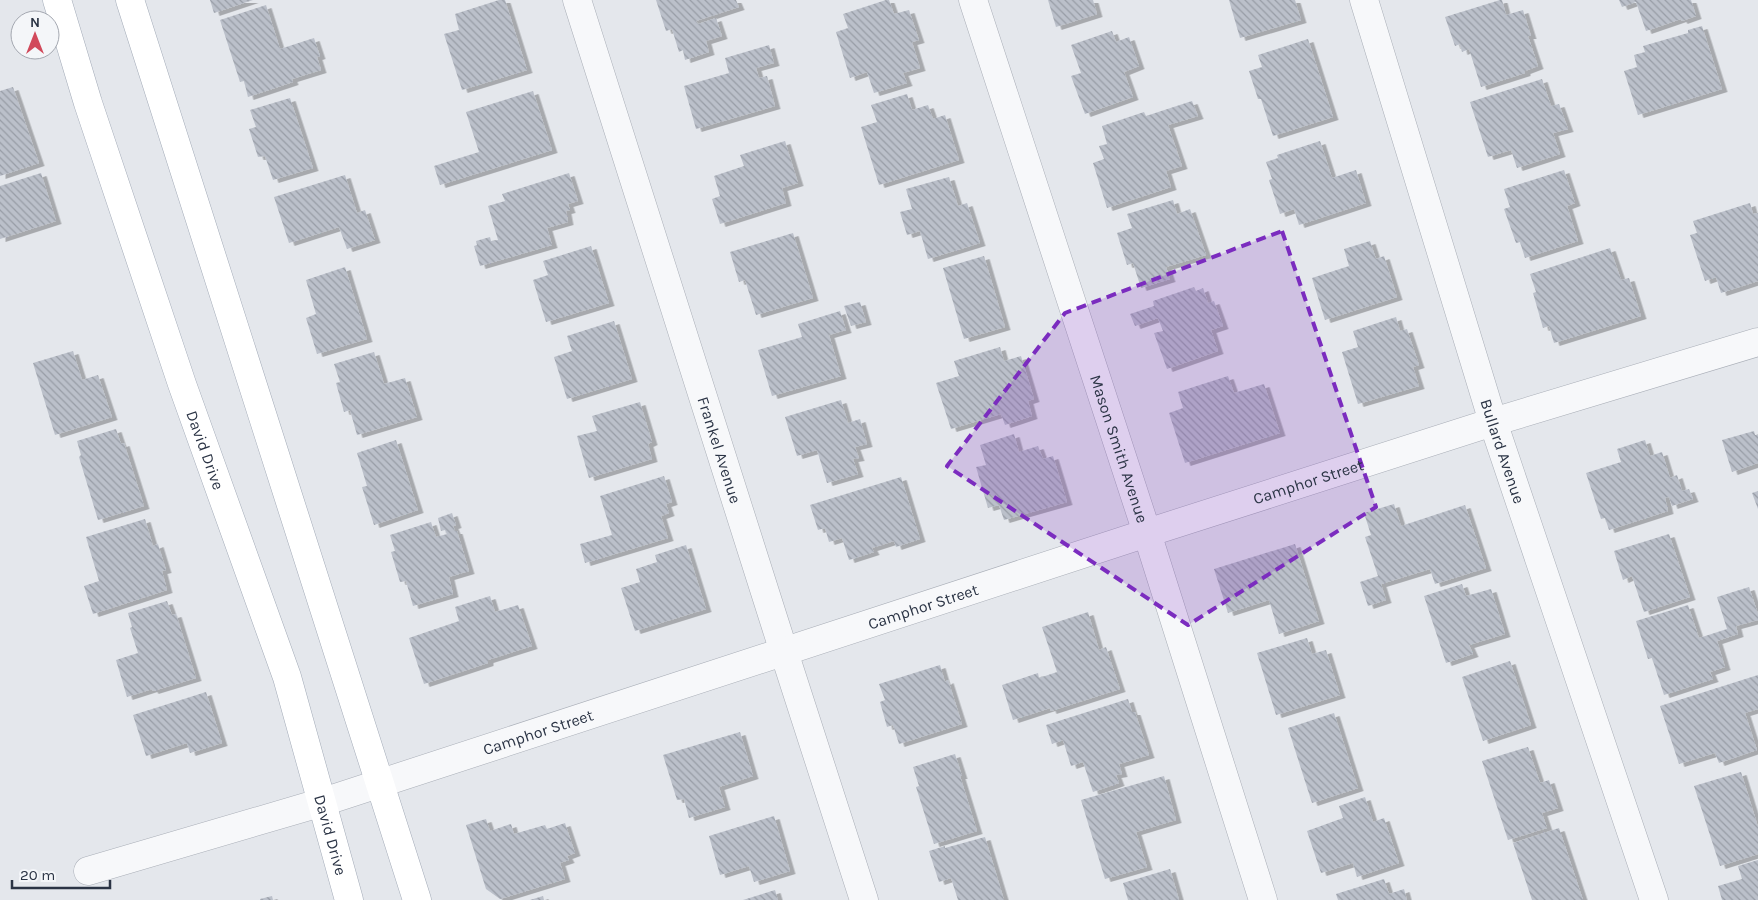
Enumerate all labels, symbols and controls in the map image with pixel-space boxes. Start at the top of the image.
north arrow [10,10,60,60]
text: N [30,14,40,31]
street label: Mason Smith Avenue [1086,372,1152,525]
street label: Frankel Avenue [694,394,745,506]
street label: Bullard Avenue [1476,397,1529,506]
street label: David Drive [182,408,228,492]
street label: Camphor Street [1251,455,1366,508]
street label: Camphor Street [865,580,981,633]
street label: Camphor Street [480,705,596,759]
street label: David Drive [310,793,351,878]
scale bar [12,858,110,890]
text: 20 m [20,866,55,884]

